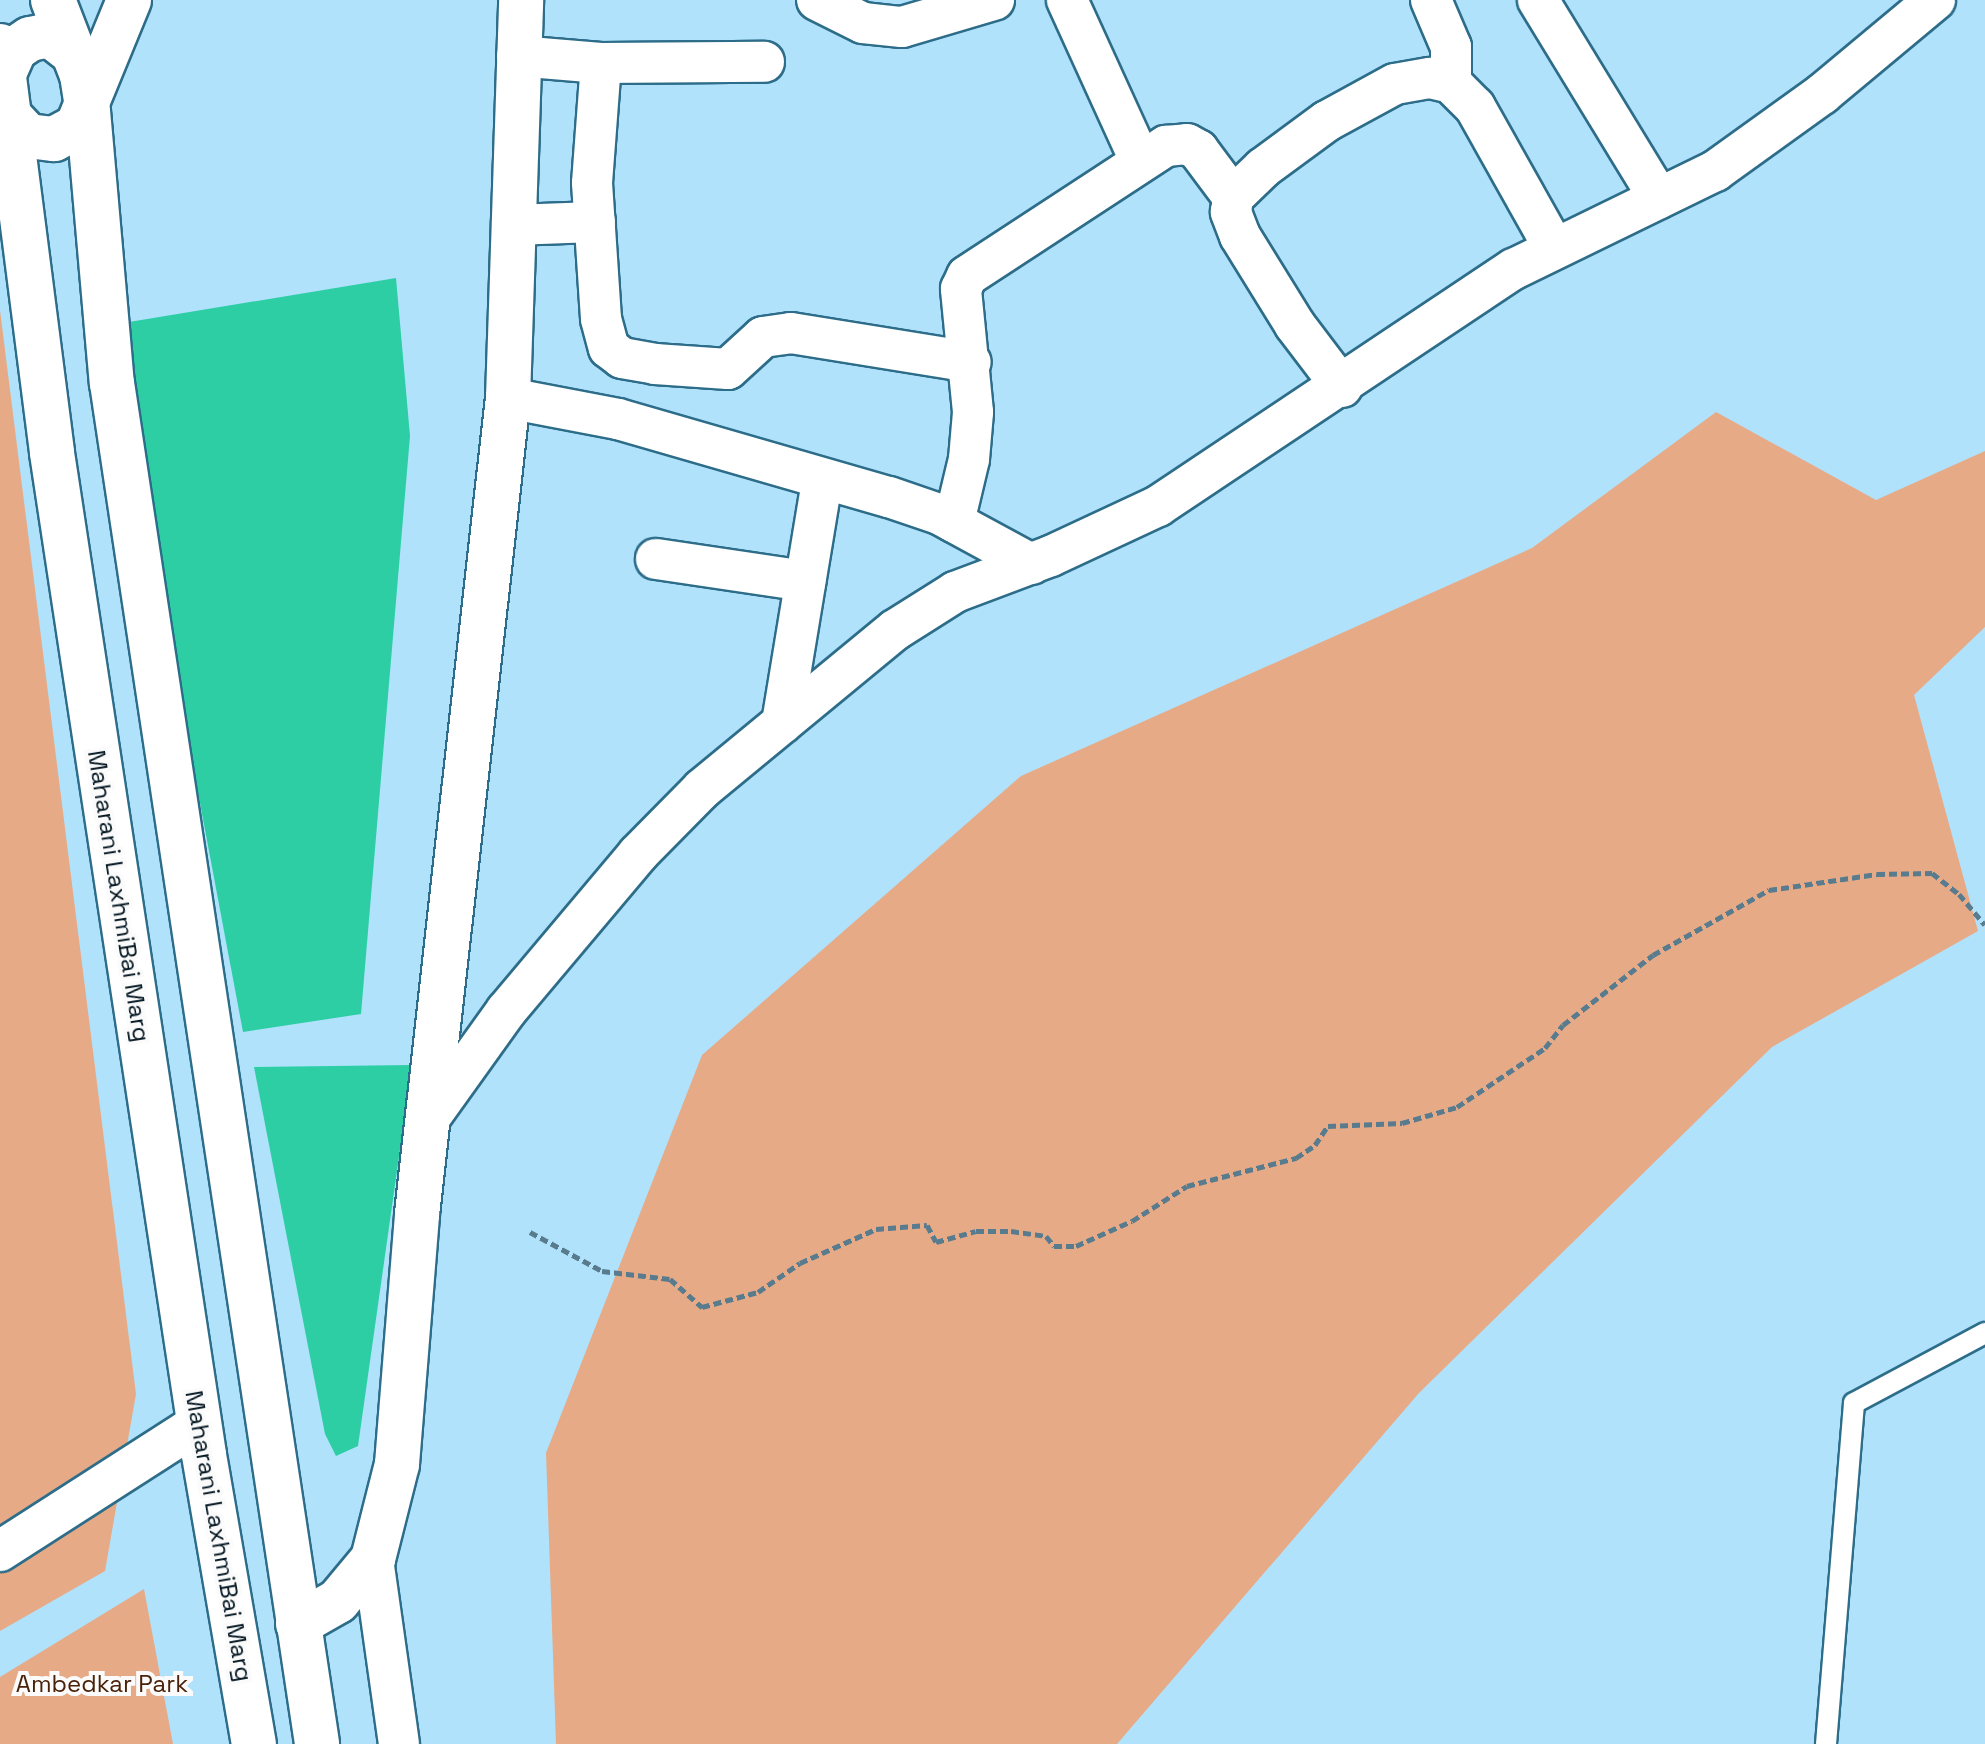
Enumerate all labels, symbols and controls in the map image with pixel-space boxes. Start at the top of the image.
street label: Maharani LaxhmiBai Marg [82,748,156,1044]
street label: Maharani LaxhmiBai Marg [179,1388,259,1684]
park label: Ambedkar Park [16,1670,188,1698]

